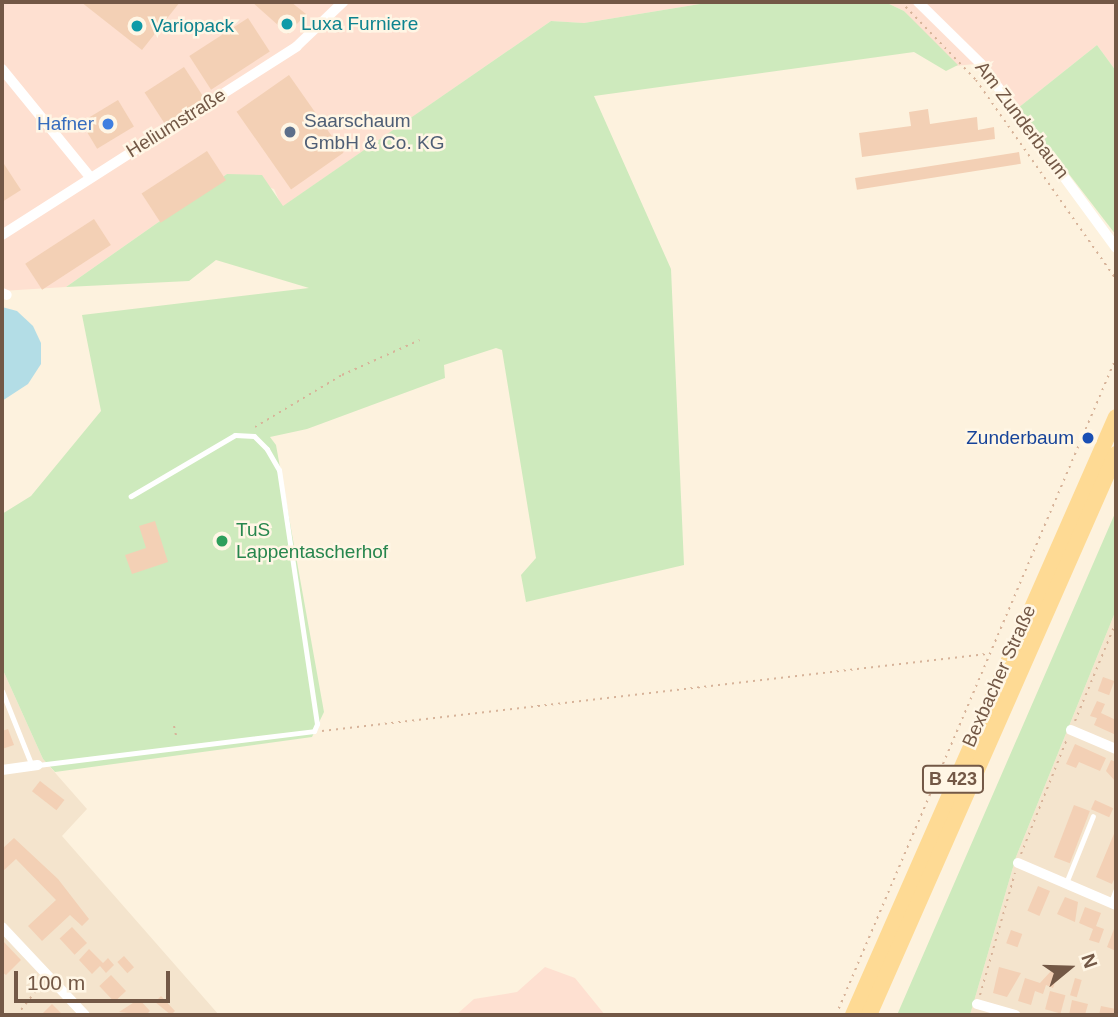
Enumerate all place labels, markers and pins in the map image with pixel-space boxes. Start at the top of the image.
place label: Luxa Furniere [301,13,418,35]
place label: Variopack [151,15,234,37]
marker: Luxa Furniere [279,16,295,32]
marker: Variopack [129,18,145,34]
place label: Saarschaum GmbH & Co. KG [304,110,444,154]
place label: Hafner [37,113,94,135]
marker: Hafner [100,116,116,132]
marker: Saarschaum GmbH & Co. KG [282,124,298,140]
place label: Zunderbaum [966,427,1074,449]
marker: Zunderbaum [1080,430,1096,446]
place label: TuS Lappentascherhof [236,519,388,563]
marker: TuS Lappentascherhof [214,533,230,549]

